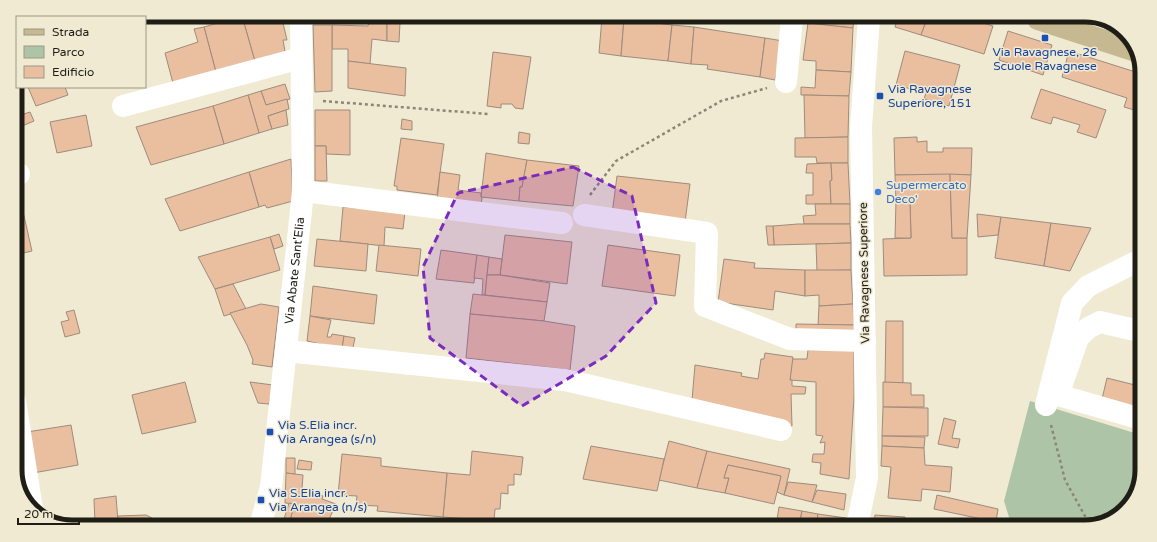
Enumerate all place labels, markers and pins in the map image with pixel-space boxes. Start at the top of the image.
marker: Via Ravagnese, 26 Scuole Ravagnese [1040,33,1050,43]
place label: Via Ravagnese, 26 Scuole Ravagnese [993,45,1097,73]
place label: Via Ravagnese Superiore, 151 [888,82,972,110]
marker: Via Ravagnese Superiore, 151 [875,91,885,101]
place label: Supermercato Deco' [886,178,967,206]
marker: Supermercato Deco' [873,187,883,197]
place label: Via S.Elia incr. Via Arangea (s/n) [278,418,376,446]
marker: Via S.Elia incr. Via Arangea (s/n) [265,427,275,437]
place label: Via S.Elia incr. Via Arangea (n/s) [269,486,367,514]
marker: Via S.Elia incr. Via Arangea (n/s) [256,495,266,505]

